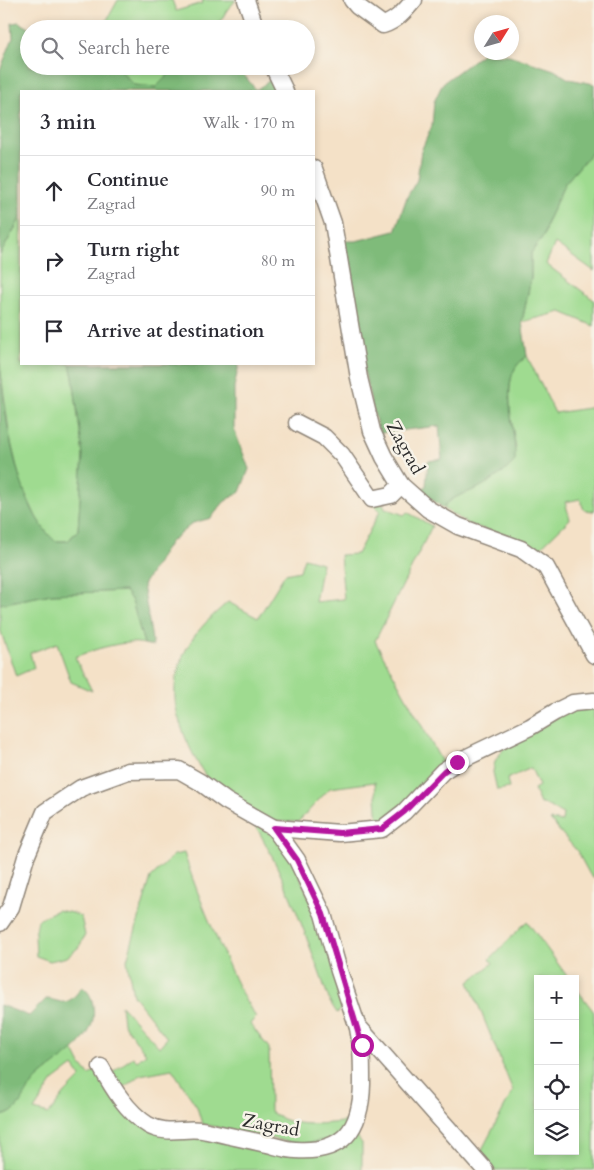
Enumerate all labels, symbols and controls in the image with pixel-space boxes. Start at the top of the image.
north arrow [474,15,519,60]
search box [20,20,315,75]
icon: search [38,34,66,62]
text: Search here [78,35,170,61]
text: 3 min [40,108,96,137]
text: Walk · 170 m [203,112,295,134]
text: Continue [87,167,169,193]
icon: ahead [40,177,68,205]
text: 90 m [261,180,295,202]
text: Zagrad [87,193,136,215]
text: Turn right [87,237,179,263]
icon: right [40,247,68,275]
text: 80 m [261,250,295,272]
text: Zagrad [87,263,136,285]
icon: arrive [40,317,68,345]
text: Arrive at destination [87,318,264,344]
street label: Zagrad [380,416,430,479]
route end [446,751,469,774]
map controls [534,975,579,1155]
button: + [534,975,579,1020]
button: − [534,1020,579,1065]
route start [351,1034,374,1057]
button: locate [534,1065,579,1110]
street label: Zagrad [240,1107,301,1143]
button: layers [534,1110,579,1155]

